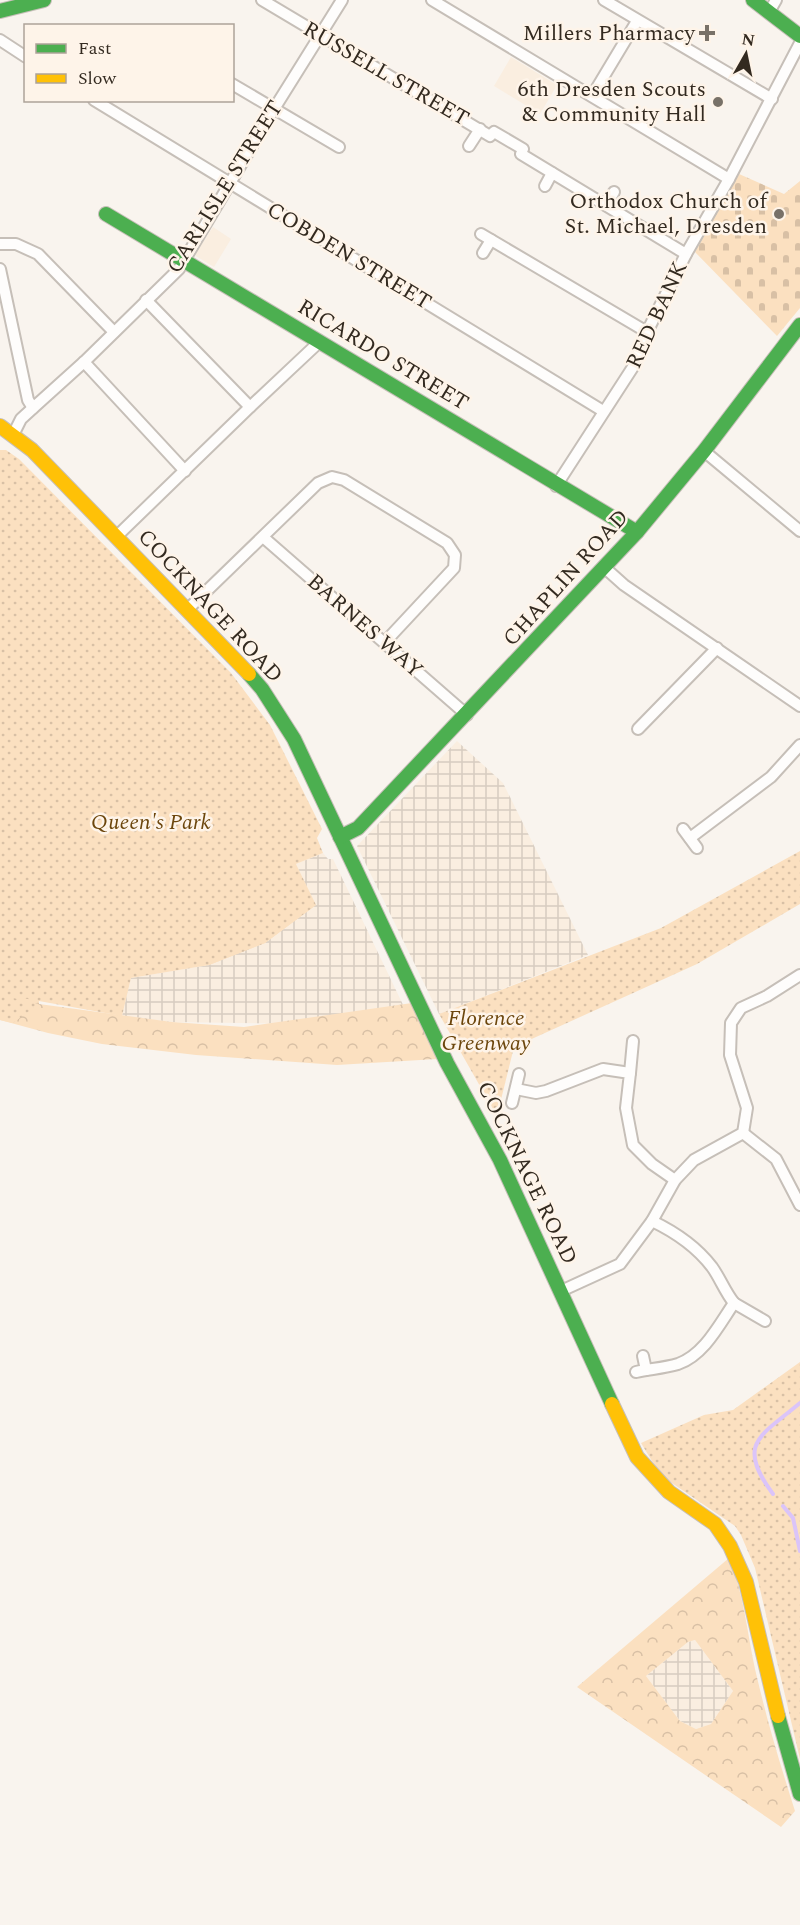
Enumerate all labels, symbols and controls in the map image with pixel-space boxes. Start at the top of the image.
street label: RUSSELL STREET [297,13,475,135]
place label: Millers Pharmacy [523,17,696,50]
legend [24,24,234,102]
north arrow [716,24,776,84]
marker: Millers Pharmacy [700,26,714,40]
text: N [740,27,757,53]
text: Fast [78,35,111,62]
text: Slow [78,65,117,92]
place label: 6th Dresden Scouts & Community Hall [518,73,706,131]
street label: CARLISLE STREET [158,94,292,280]
marker: 6th Dresden Scouts & Community Hall [711,95,725,109]
place label: Orthodox Church of St. Michael, Dresden [565,185,768,243]
street label: COBDEN STREET [260,194,438,318]
marker: Orthodox Church of St. Michael, Dresden [772,207,786,221]
street label: RED BANK [618,256,696,374]
street label: RICARDO STREET [291,291,475,419]
street label: CHAPLIN ROAD [495,502,637,654]
street label: COCKNAGE ROAD [130,521,290,691]
street label: BARNES WAY [299,566,431,686]
park label: Queen's Park [91,806,211,839]
park label: Florence Greenway [442,1002,531,1060]
street label: COCKNAGE ROAD [468,1076,586,1270]

